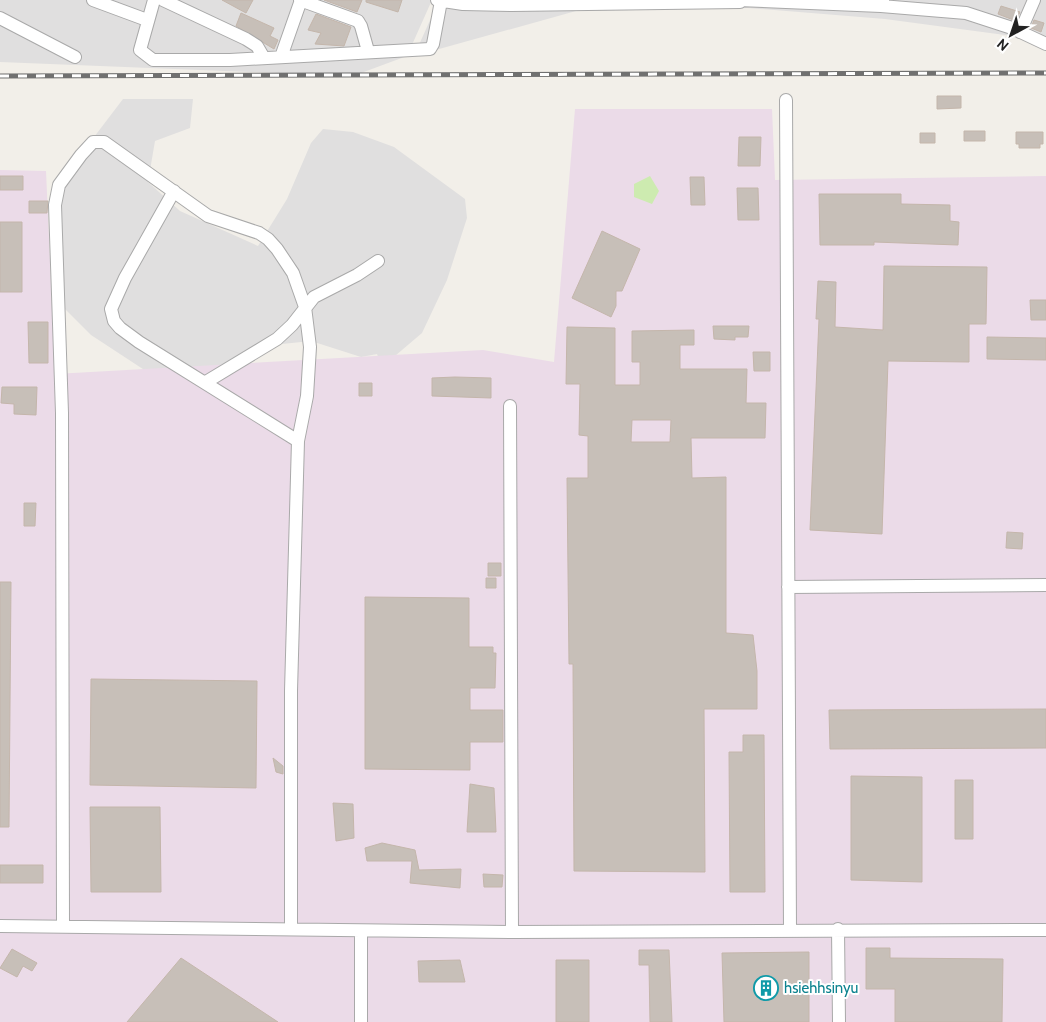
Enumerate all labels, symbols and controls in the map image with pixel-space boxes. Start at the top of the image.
north arrow [986,10,1036,60]
text: N [993,35,1012,55]
building icon: hsiehhsinyu [753,975,779,1001]
place label: hsiehhsinyu [784,979,858,997]

